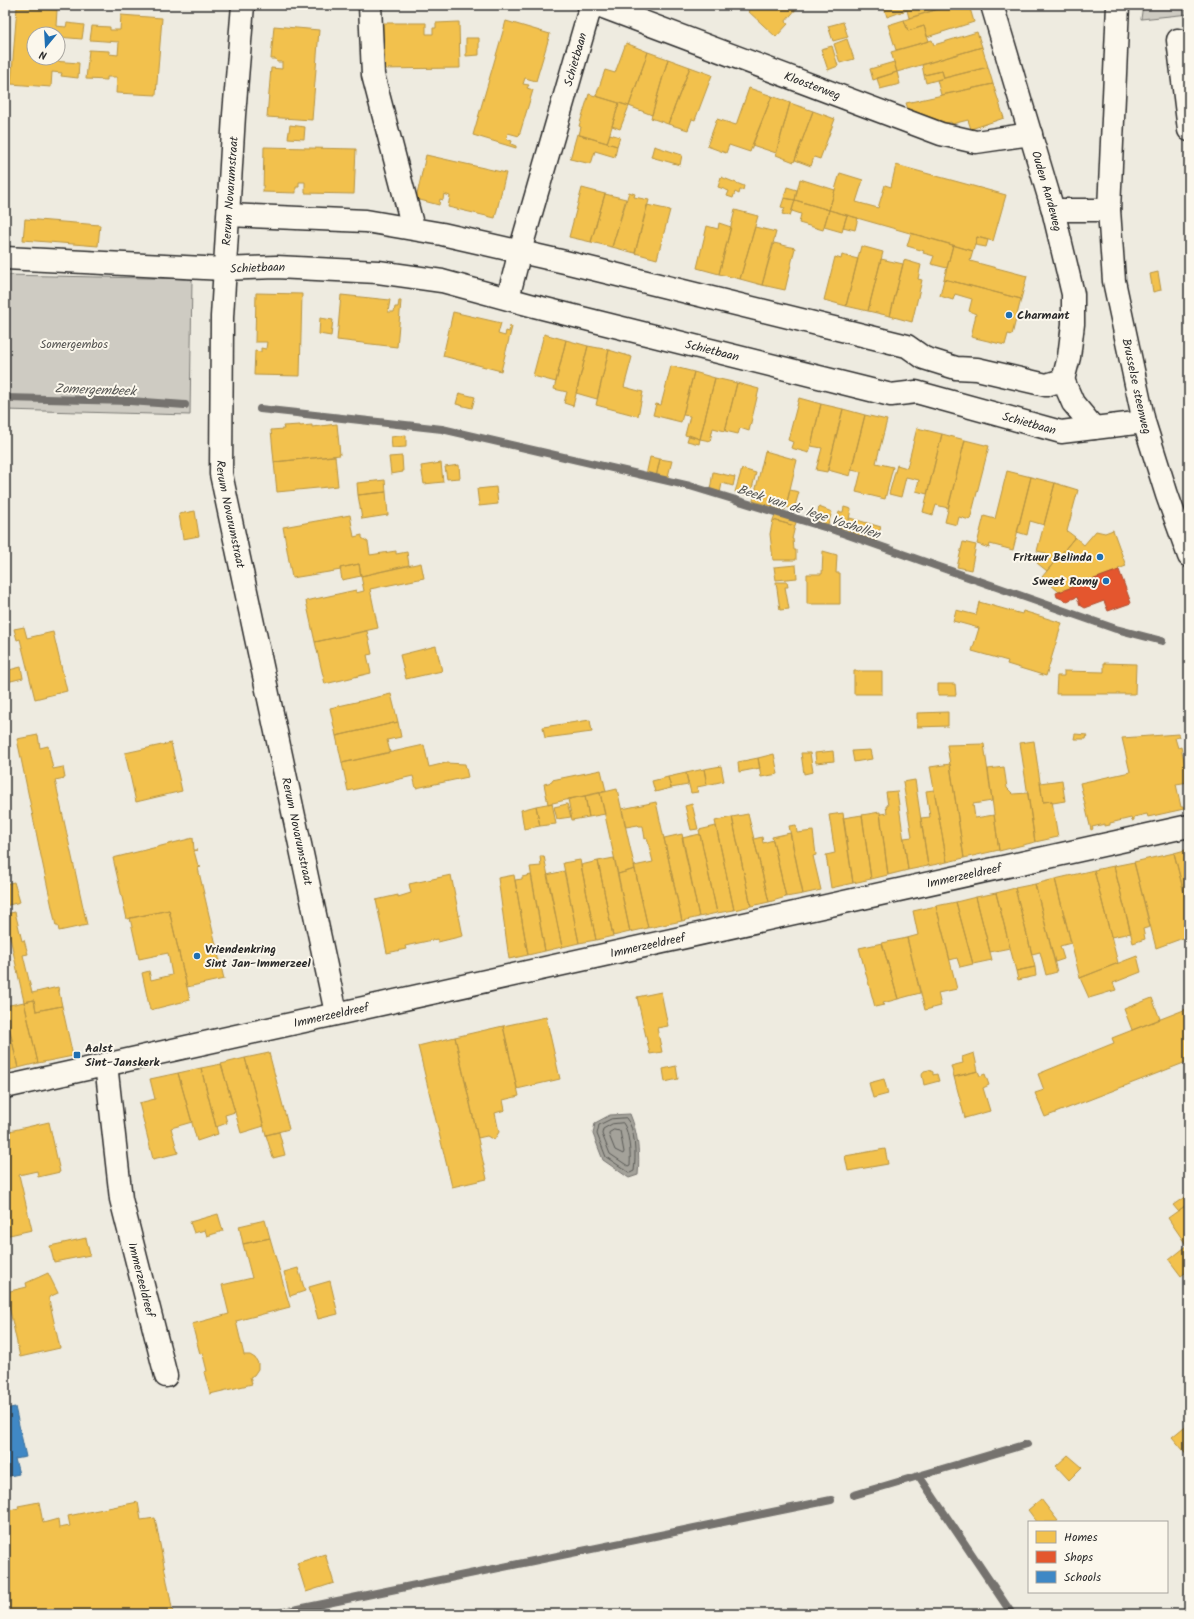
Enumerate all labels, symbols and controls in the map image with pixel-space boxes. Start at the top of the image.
north arrow [26,26,66,66]
street label: Schietbaan [559,30,593,89]
text: N [37,45,49,64]
street label: Kloosterweg [781,67,844,106]
street label: Rerum Novarumstraat [217,135,244,246]
street label: Ouden Aardeweg [1026,148,1067,234]
street label: Schietbaan [230,258,286,279]
place label: Charmant [1017,306,1070,325]
marker: Charmant [1004,310,1014,320]
park label: Somergembos [40,335,108,354]
street label: Schietbaan [683,335,741,367]
street label: Brusselse steenweg [1116,337,1156,437]
water label: Zomergembeek [54,379,138,402]
street label: Schietbaan [1000,407,1058,440]
street label: Rerum Novarumstraat [211,460,250,571]
water label: Beek van de lege Voshollen [734,479,884,546]
place label: Frituur Belinda [1013,548,1092,567]
marker: Frituur Belinda [1095,552,1105,562]
place label: Sweet Romy [1032,572,1099,591]
marker: Sweet Romy [1101,576,1111,586]
street label: Rerum Novarumstraat [276,776,318,887]
street label: Immerzeeldreef [925,858,1005,894]
street label: Immerzeeldreef [608,928,689,963]
place label: Vriendenkring Sint Jan-Immerzeel [205,940,311,973]
marker: Vriendenkring Sint Jan-Immerzeel [192,951,202,961]
street label: Immerzeeldreef [292,998,372,1033]
place label: Aalst Sint-Janskerk [85,1039,160,1072]
marker: Aalst Sint-Janskerk [72,1050,82,1060]
street label: Immerzeeldreef [122,1240,160,1321]
legend [1028,1521,1168,1593]
text: Homes [1064,1528,1098,1547]
text: Shops [1064,1548,1093,1567]
text: Schools [1064,1568,1101,1587]

